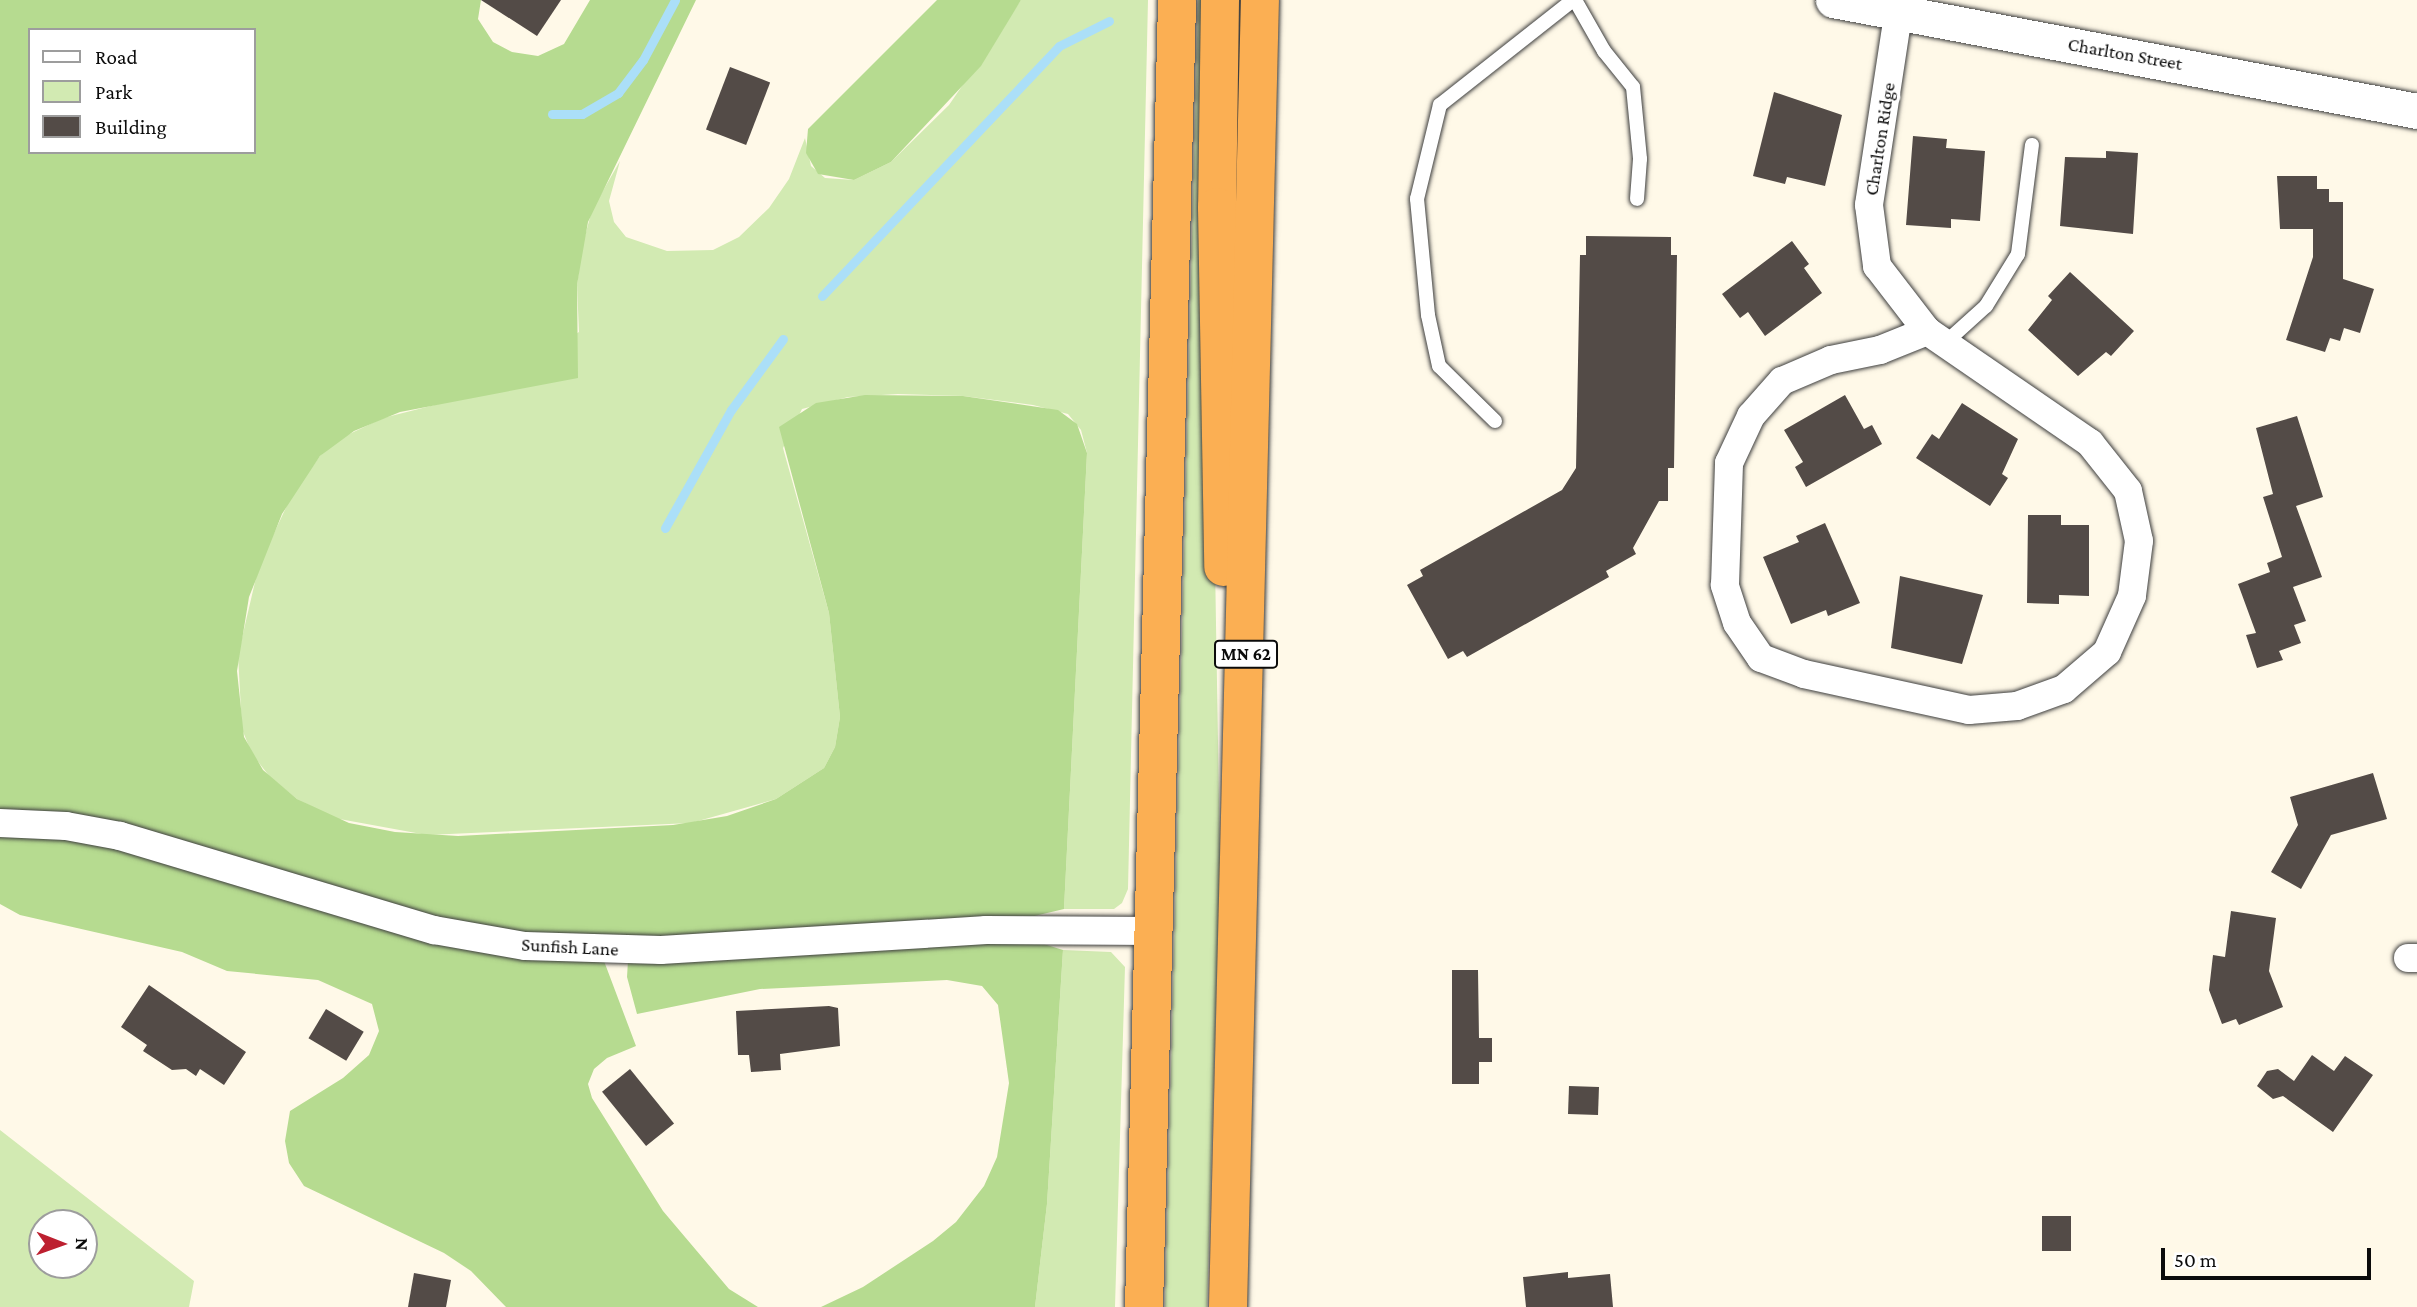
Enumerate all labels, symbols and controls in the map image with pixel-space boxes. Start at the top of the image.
legend [28,28,256,154]
street label: Charlton Street [2066,33,2184,75]
text: Road [95,45,138,69]
text: Park [95,80,132,104]
street label: Charlton Ridge [1860,81,1900,197]
text: Building [95,115,167,139]
road number: MN 62 [1213,640,1279,668]
street label: Sunfish Lane [521,933,619,961]
north arrow [28,1209,98,1279]
scale bar [2165,1234,2375,1278]
text: N [72,1238,93,1251]
text: 50 m [2174,1248,2217,1272]

